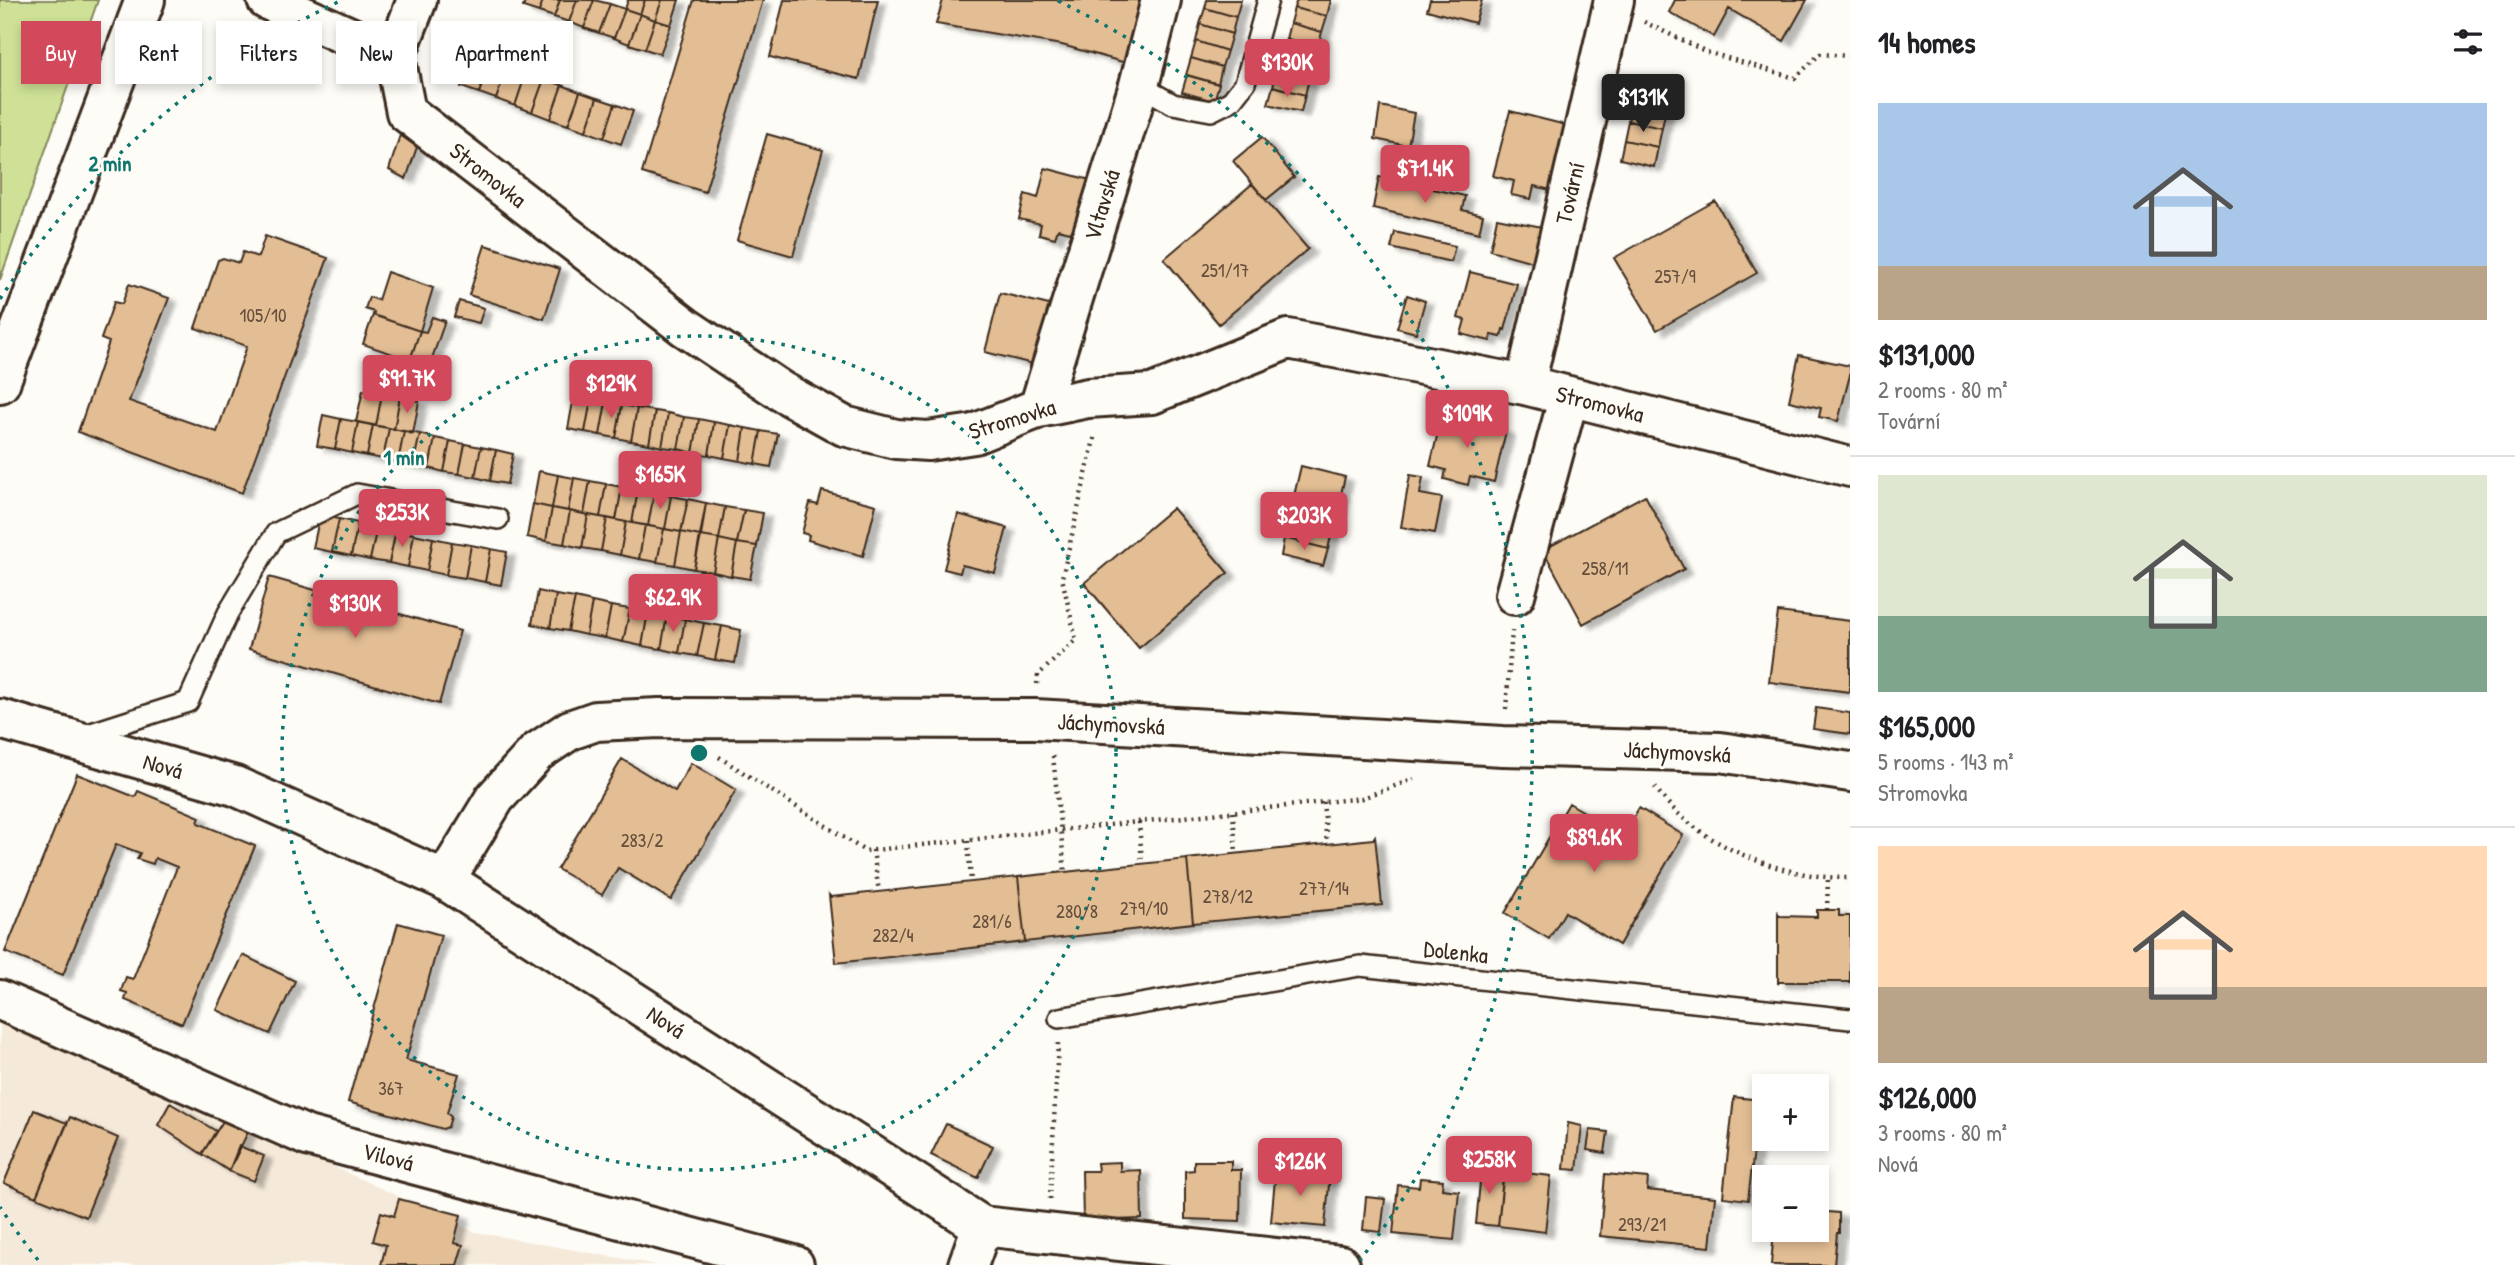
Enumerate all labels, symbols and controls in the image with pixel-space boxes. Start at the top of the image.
chip: Buy [21,21,101,84]
chip: Rent [115,21,202,84]
chip: Filters [216,21,322,84]
chip: New [336,21,417,84]
chip: Apartment [431,21,573,84]
text: 14 homes [1878,22,1976,62]
icon: filters [2449,23,2487,61]
pin: $130K [1238,40,1336,99]
text: $130K [1261,46,1313,77]
pin: $131K [1594,74,1692,134]
text: $131K [1618,81,1668,112]
street label: Stromovka [444,135,533,214]
pin: $71.4K [1368,146,1482,205]
text: 2 min [88,149,132,178]
icon: home [2120,149,2246,275]
text: $71.4K [1397,152,1453,183]
street label: Tovární [1547,159,1592,227]
street label: Vltavská [1076,166,1127,244]
house number: 251/17 [1201,257,1249,283]
house number: 257/9 [1654,263,1696,289]
house number: 105/10 [240,302,286,328]
text: $131,000 [1878,334,1975,374]
pin: $91.7K [350,356,464,415]
pin: $129K [562,360,660,420]
text: $91.7K [379,362,435,393]
text: $129K [585,367,637,398]
text: 2 rooms · 80 m² [1878,374,2008,405]
street label: Stromovka [1553,378,1647,429]
street label: Stromovka [965,391,1059,446]
pin: $109K [1418,391,1516,450]
text: $109K [1442,397,1492,428]
text: Tovární [1878,405,1941,436]
text: 1 min [384,443,424,472]
pin: $165K [611,452,709,511]
text: $165K [635,458,685,489]
pin: $253K [353,490,451,549]
pin: $203K [1255,492,1353,552]
text: $253K [375,496,429,527]
text: $203K [1276,499,1332,530]
icon: home [2120,521,2246,647]
house number: 258/11 [1582,555,1629,581]
pin: $62.9K [616,574,730,634]
pin: $130K [306,580,404,640]
text: $62.9K [645,581,702,612]
text: $130K [329,587,381,618]
street label: Jáchymovská [1057,705,1165,742]
text: $165,000 [1878,706,1975,746]
street label: Jáchymovská [1623,733,1731,770]
centre of rings [687,741,711,765]
street label: Nová [140,745,187,786]
text: 5 rooms · 143 m² [1878,746,2014,777]
text: Stromovka [1878,777,1967,808]
pin: $89.6K [1537,814,1651,874]
text: $89.6K [1566,821,1622,852]
house number: 283/2 [621,827,663,853]
house number: 277/14 [1299,875,1349,901]
house number: 278/12 [1203,883,1253,909]
icon: home [2120,892,2246,1018]
house number: 279/10 [1120,895,1168,921]
house number: 280/8 [1056,898,1098,924]
house number: 281/6 [972,908,1012,934]
house number: 282/4 [872,922,914,948]
street label: Dolenka [1422,933,1490,970]
street label: Nová [641,998,691,1045]
map controls [1752,1074,1829,1242]
button: + [1752,1074,1829,1151]
house number: 367 [378,1075,404,1101]
text: $126,000 [1878,1077,1977,1117]
text: 3 rooms · 80 m² [1878,1117,2007,1148]
street label: Vilová [359,1135,417,1178]
pin: $258K [1440,1136,1538,1196]
pin: $126K [1251,1138,1349,1198]
text: $258K [1462,1143,1516,1174]
text: $126K [1274,1145,1326,1176]
text: Nová [1878,1148,1918,1179]
button: − [1752,1165,1829,1242]
house number: 293/21 [1618,1211,1666,1237]

